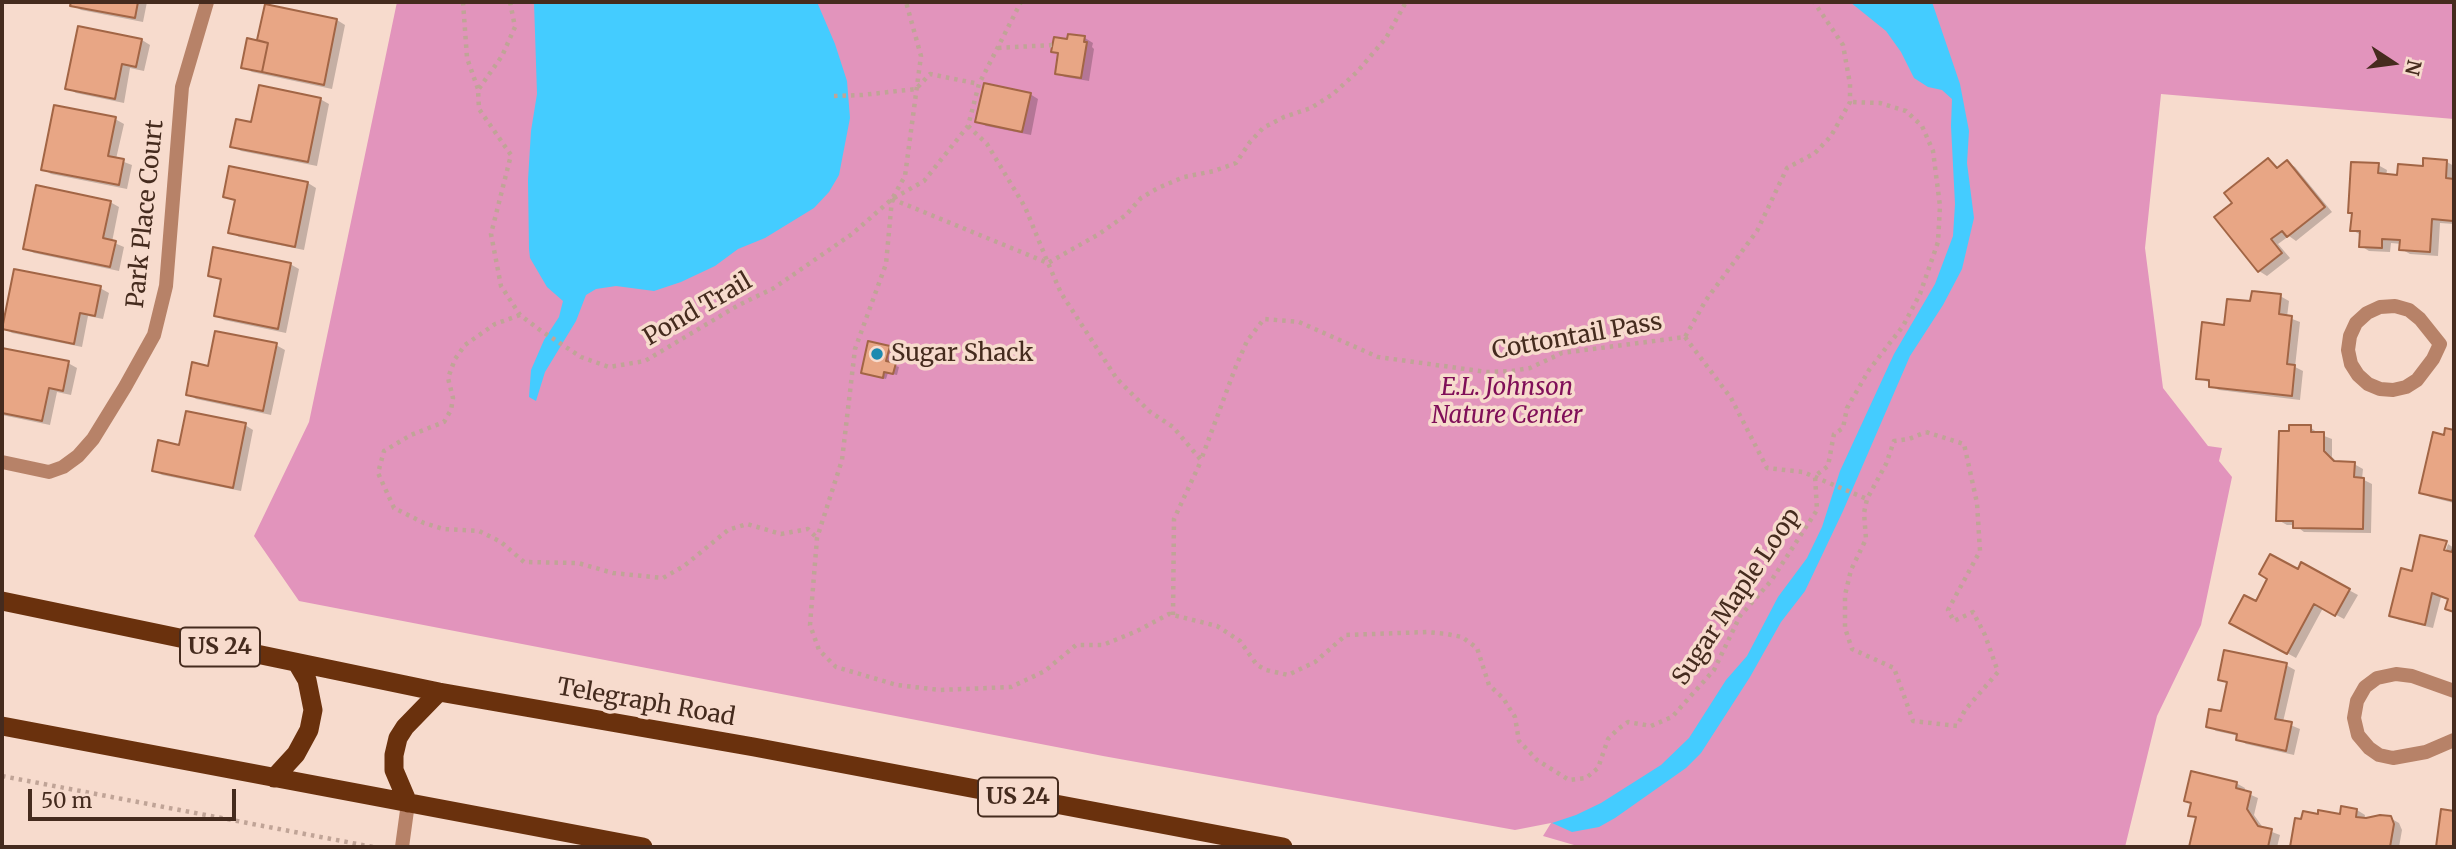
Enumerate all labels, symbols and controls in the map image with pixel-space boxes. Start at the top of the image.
north arrow [2358,28,2428,98]
text: N [2400,58,2427,78]
street label: Park Place Court [122,118,170,310]
street label: Pond Trail [639,267,757,353]
street label: Cottontail Pass [1490,308,1664,366]
place label: Sugar Shack [891,340,1033,368]
marker: Sugar Shack [869,346,885,362]
park label: E.L. Johnson Nature Center [1431,374,1583,430]
street label: Sugar Maple Loop [1667,503,1807,691]
road number: US 24 [180,628,260,666]
street label: Telegraph Road [555,673,737,733]
scale bar [32,776,240,820]
road number: US 24 [978,778,1058,817]
text: 50 m [41,787,92,814]

